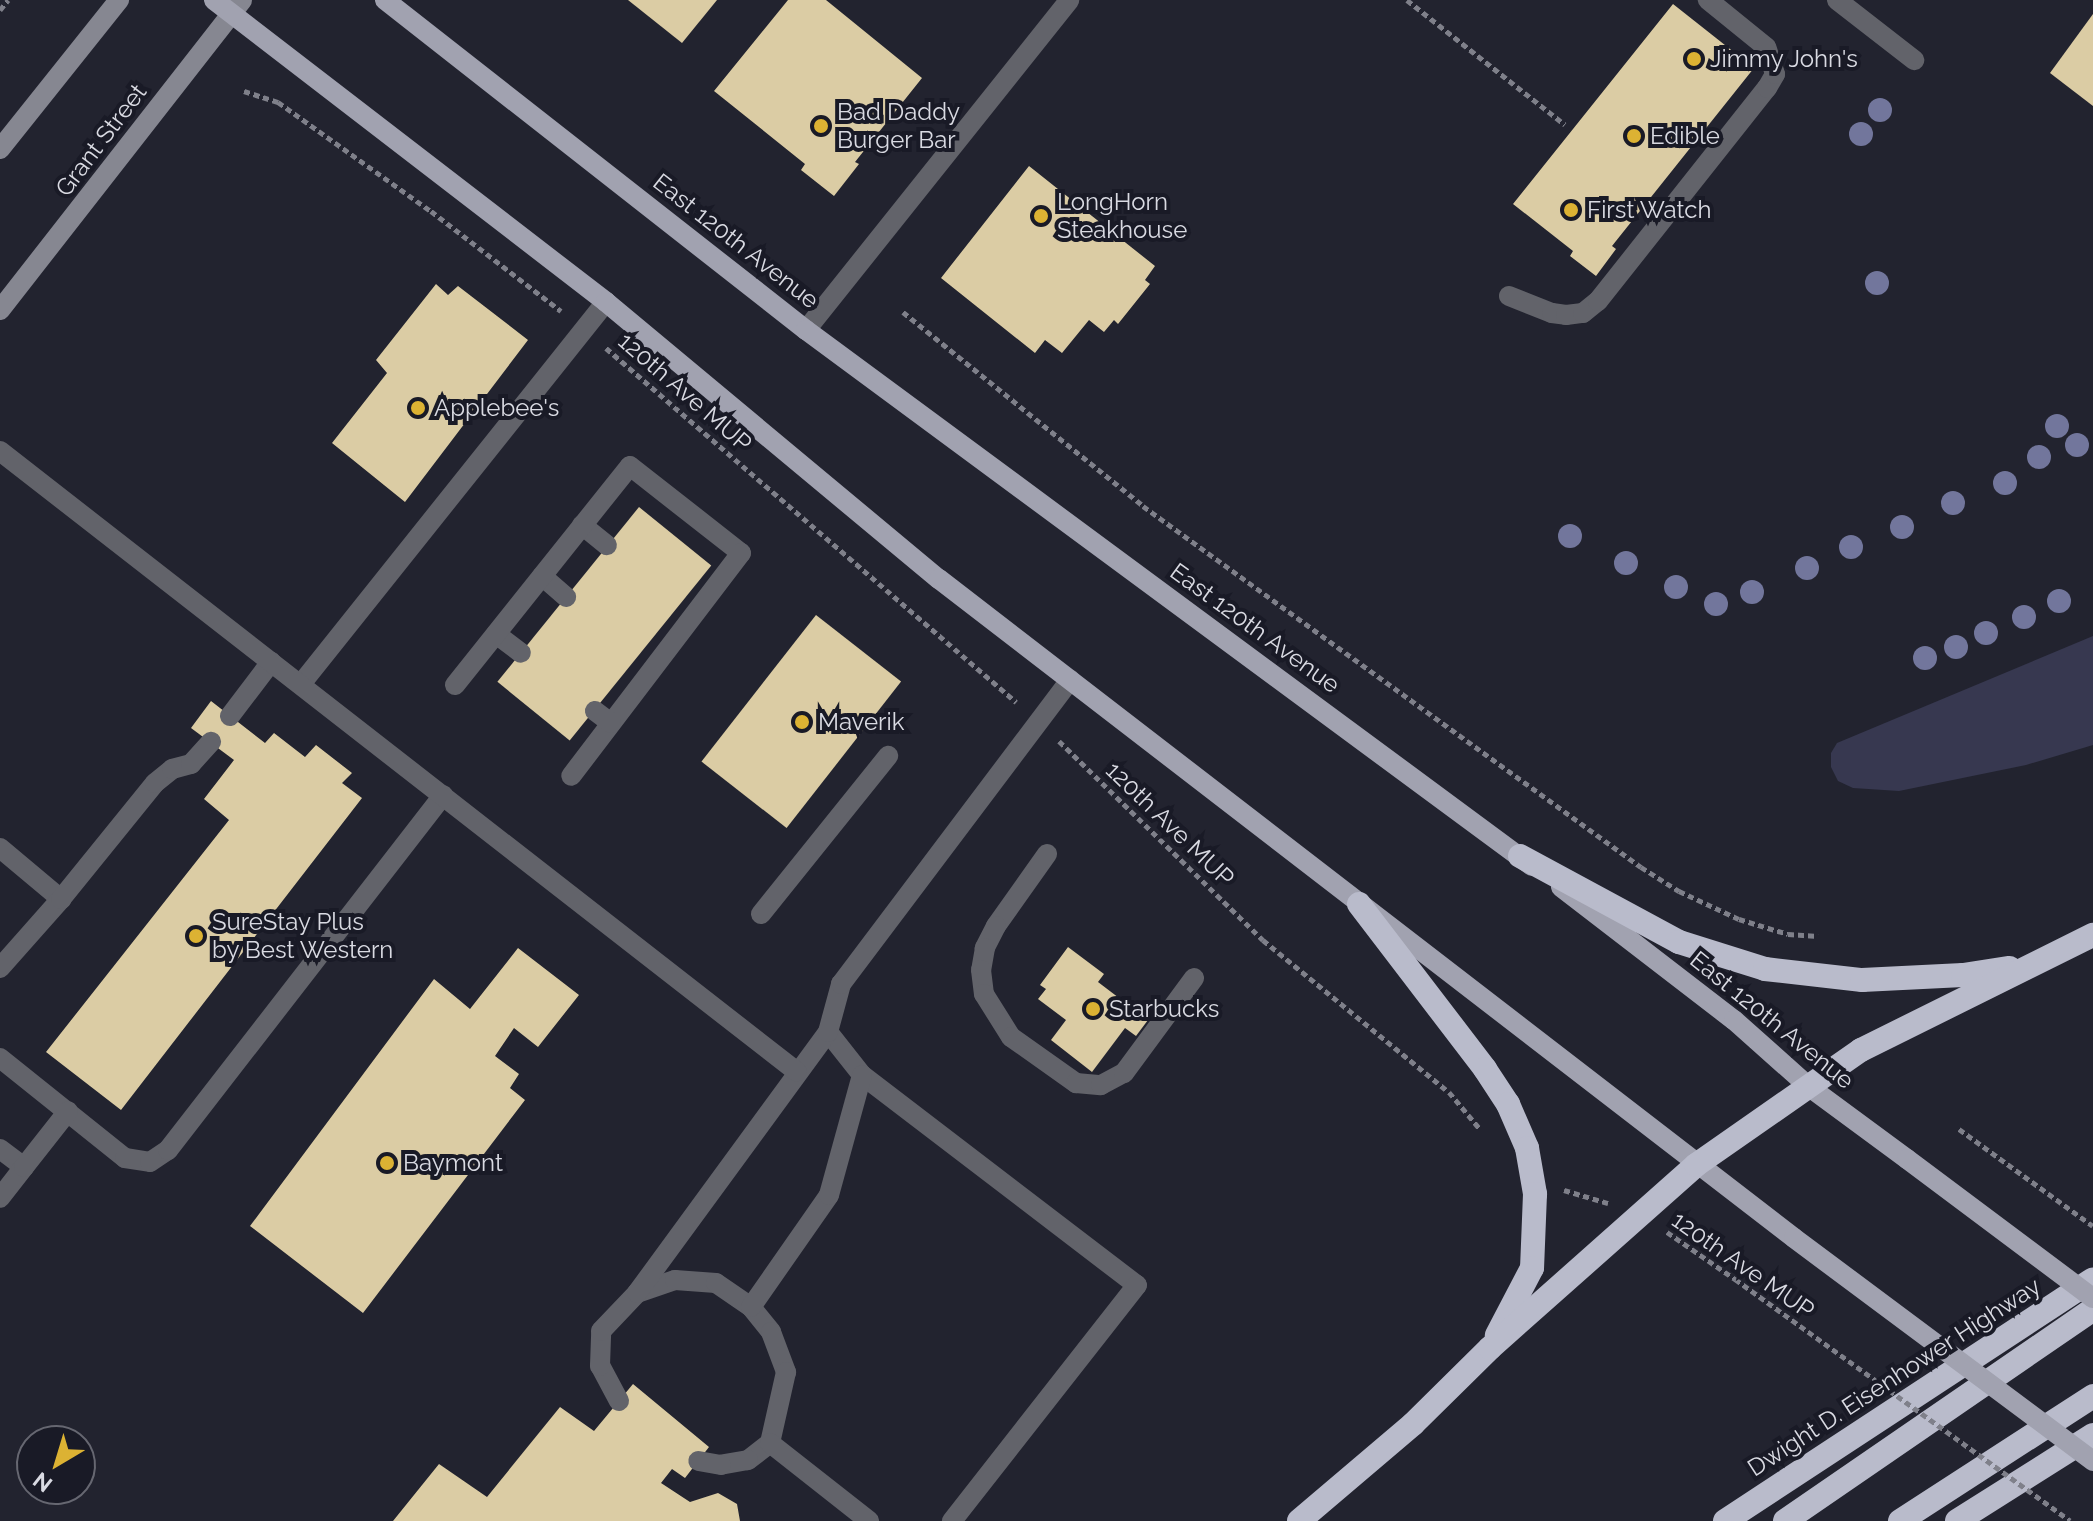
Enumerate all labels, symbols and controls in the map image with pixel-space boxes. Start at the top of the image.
place label: Jimmy John's [1710,45,1859,73]
marker: Jimmy John's [1685,50,1703,68]
street label: Grant Street [49,78,153,202]
place label: Bad Daddy Burger Bar [837,98,960,154]
marker: Bad Daddy Burger Bar [812,117,830,135]
place label: Edible [1650,122,1720,150]
marker: Edible [1625,127,1643,145]
street label: East 120th Avenue [647,167,825,315]
place label: LongHorn Steakhouse [1057,188,1187,244]
place label: First Watch [1587,196,1712,224]
marker: First Watch [1562,201,1580,219]
marker: LongHorn Steakhouse [1032,207,1050,225]
street label: 120th Ave MUP [612,326,758,458]
place label: Applebee's [434,394,559,422]
marker: Applebee's [409,399,427,417]
street label: East 120th Avenue [1164,557,1346,699]
place label: Maverik [818,708,904,736]
marker: Maverik [793,713,811,731]
street label: 120th Ave MUP [1100,755,1240,893]
place label: SureStay Plus by Best Western [212,908,395,964]
marker: SureStay Plus by Best Western [187,927,205,945]
street label: East 120th Avenue [1684,945,1860,1095]
place label: Starbucks [1109,995,1219,1023]
marker: Starbucks [1084,1000,1102,1018]
place label: Baymont [403,1149,503,1177]
marker: Baymont [378,1154,396,1172]
street label: 120th Ave MUP [1666,1205,1820,1325]
street label: Dwight D. Eisenhower Highway [1742,1271,2046,1483]
north arrow [16,1425,96,1505]
text: N [28,1467,57,1498]

